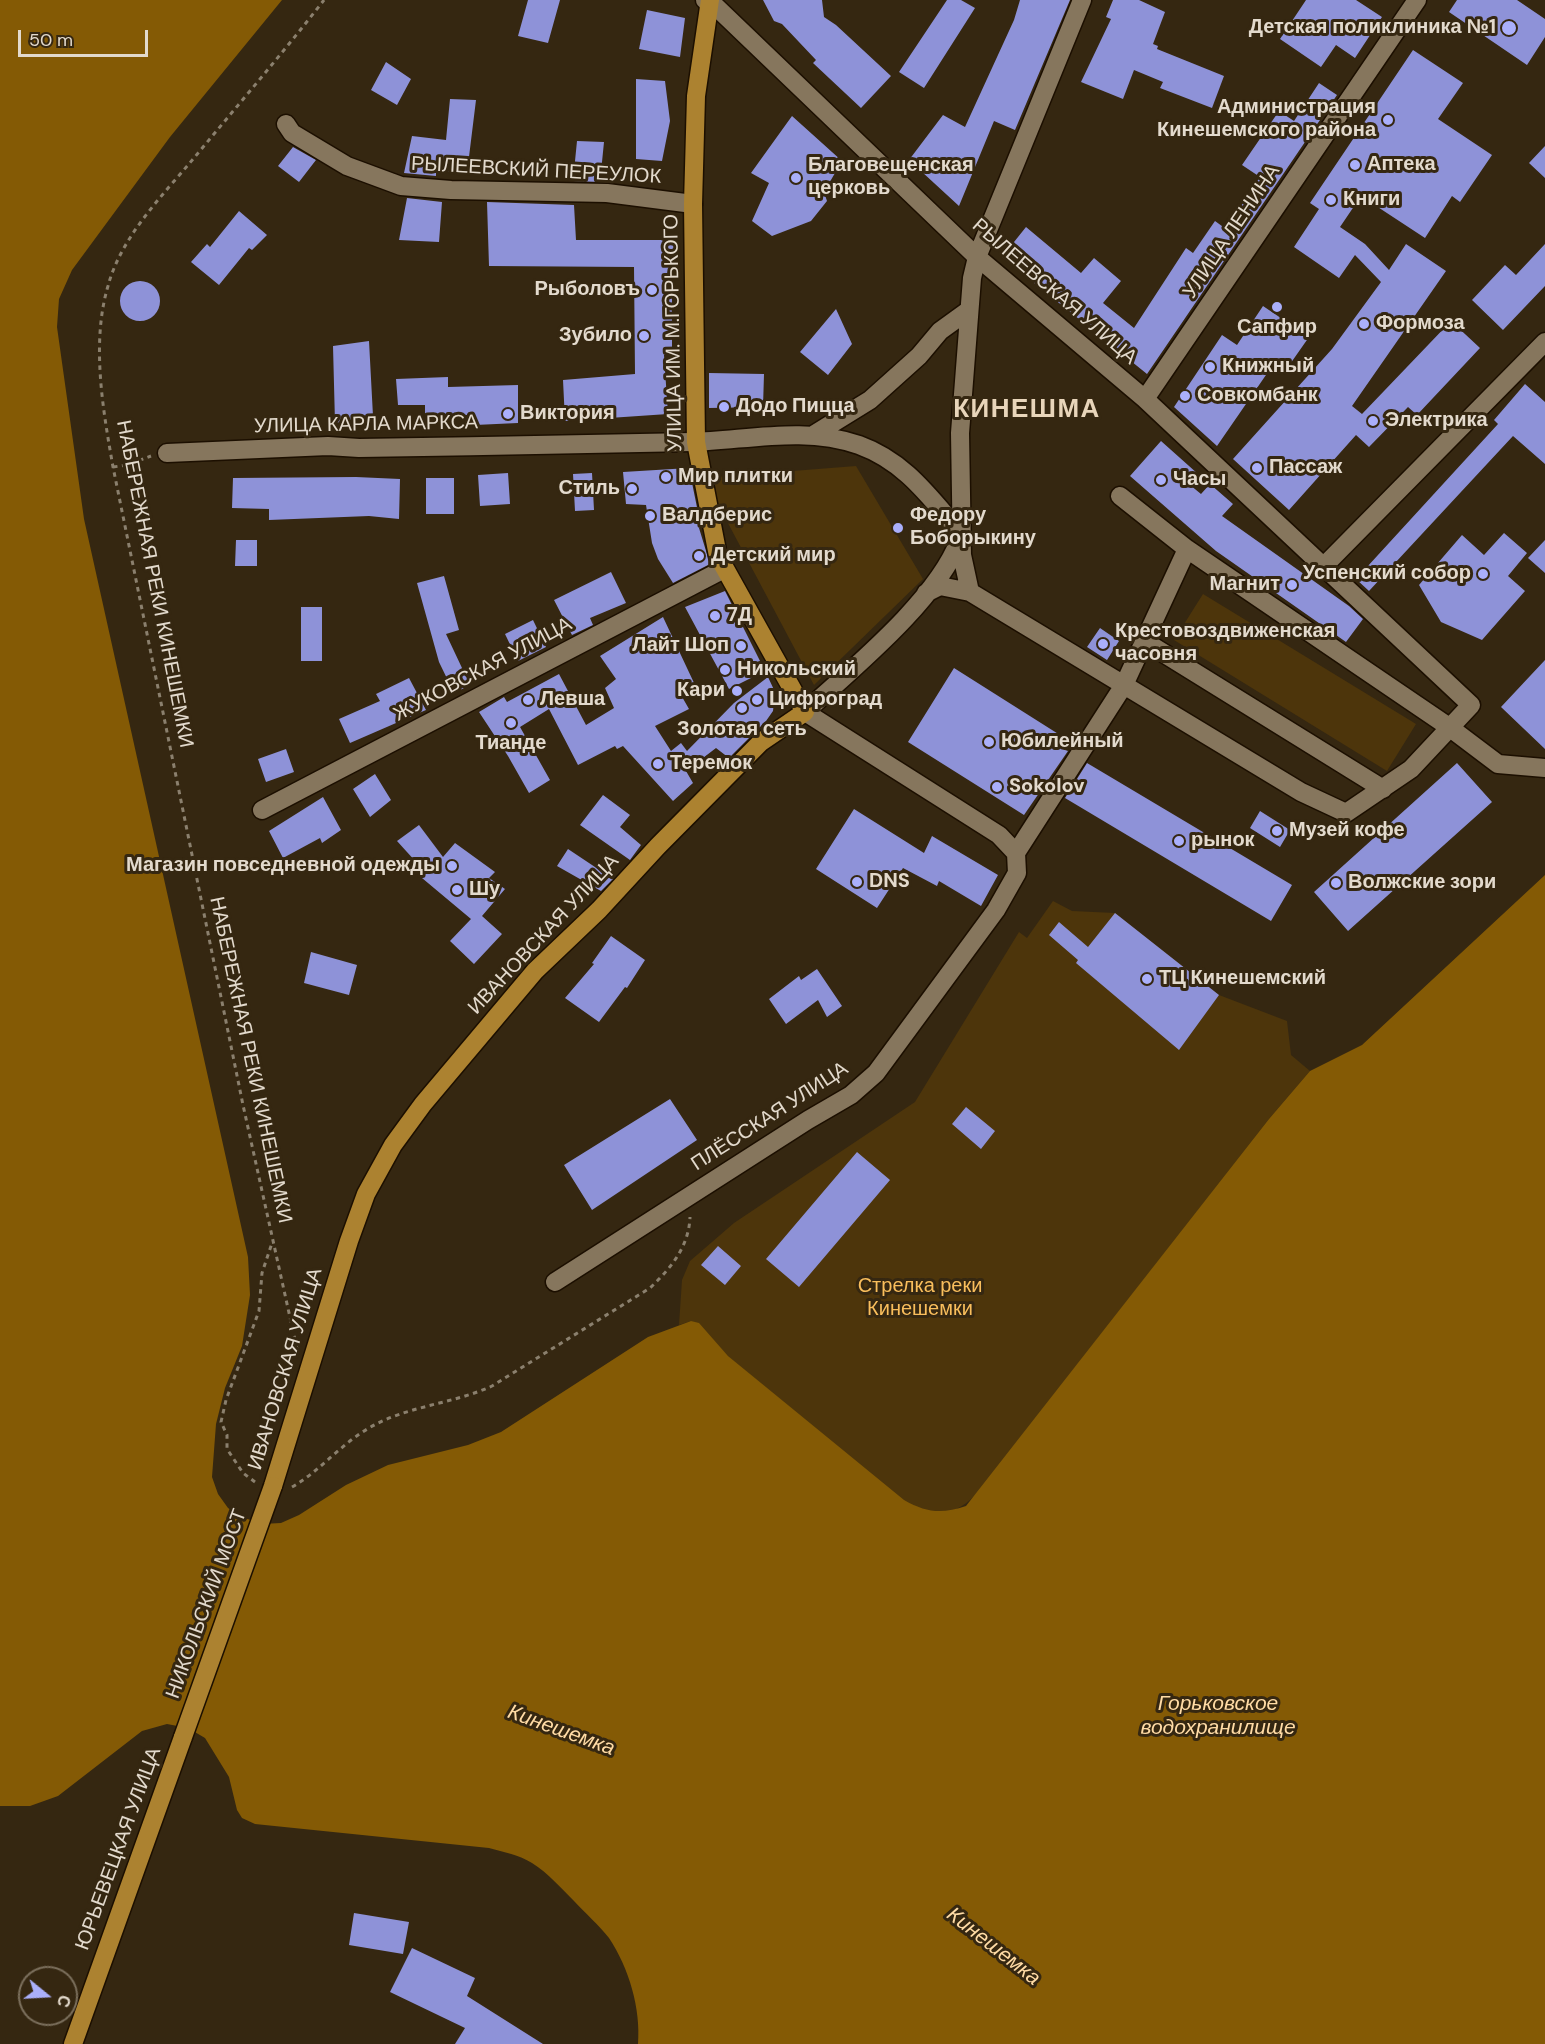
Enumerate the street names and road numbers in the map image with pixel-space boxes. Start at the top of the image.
street label: РЫЛЕЕВСКИЙ ПЕРЕУЛОК [410,152,662,190]
street label: УЛИЦА ЛЕНИНА [1178,161,1286,303]
street label: УЛИЦА ИМ. М.ГОРЬКОГО [660,214,688,452]
street label: РЫЛЕЕВСКАЯ УЛИЦА [967,214,1141,370]
street label: УЛИЦА КАРЛА МАРКСА [254,411,478,439]
street label: НАБЕРЕЖНАЯ РЕКИ КИНЕШЕМКИ [110,418,198,750]
street label: ЖУКОВСКАЯ УЛИЦА [390,613,576,727]
street label: ИВАНОВСКАЯ УЛИЦА [464,850,624,1020]
street label: НАБЕРЕЖНАЯ РЕКИ КИНЕШЕМКИ [204,895,296,1225]
street label: ПЛЁССКАЯ УЛИЦА [687,1057,853,1177]
street label: ИВАНОВСКАЯ УЛИЦА [244,1265,328,1473]
street label: НИКОЛЬСКИЙ МОСТ [162,1506,252,1702]
street label: ЮРЬЕВЕЦКАЯ УЛИЦА [71,1744,167,1954]

